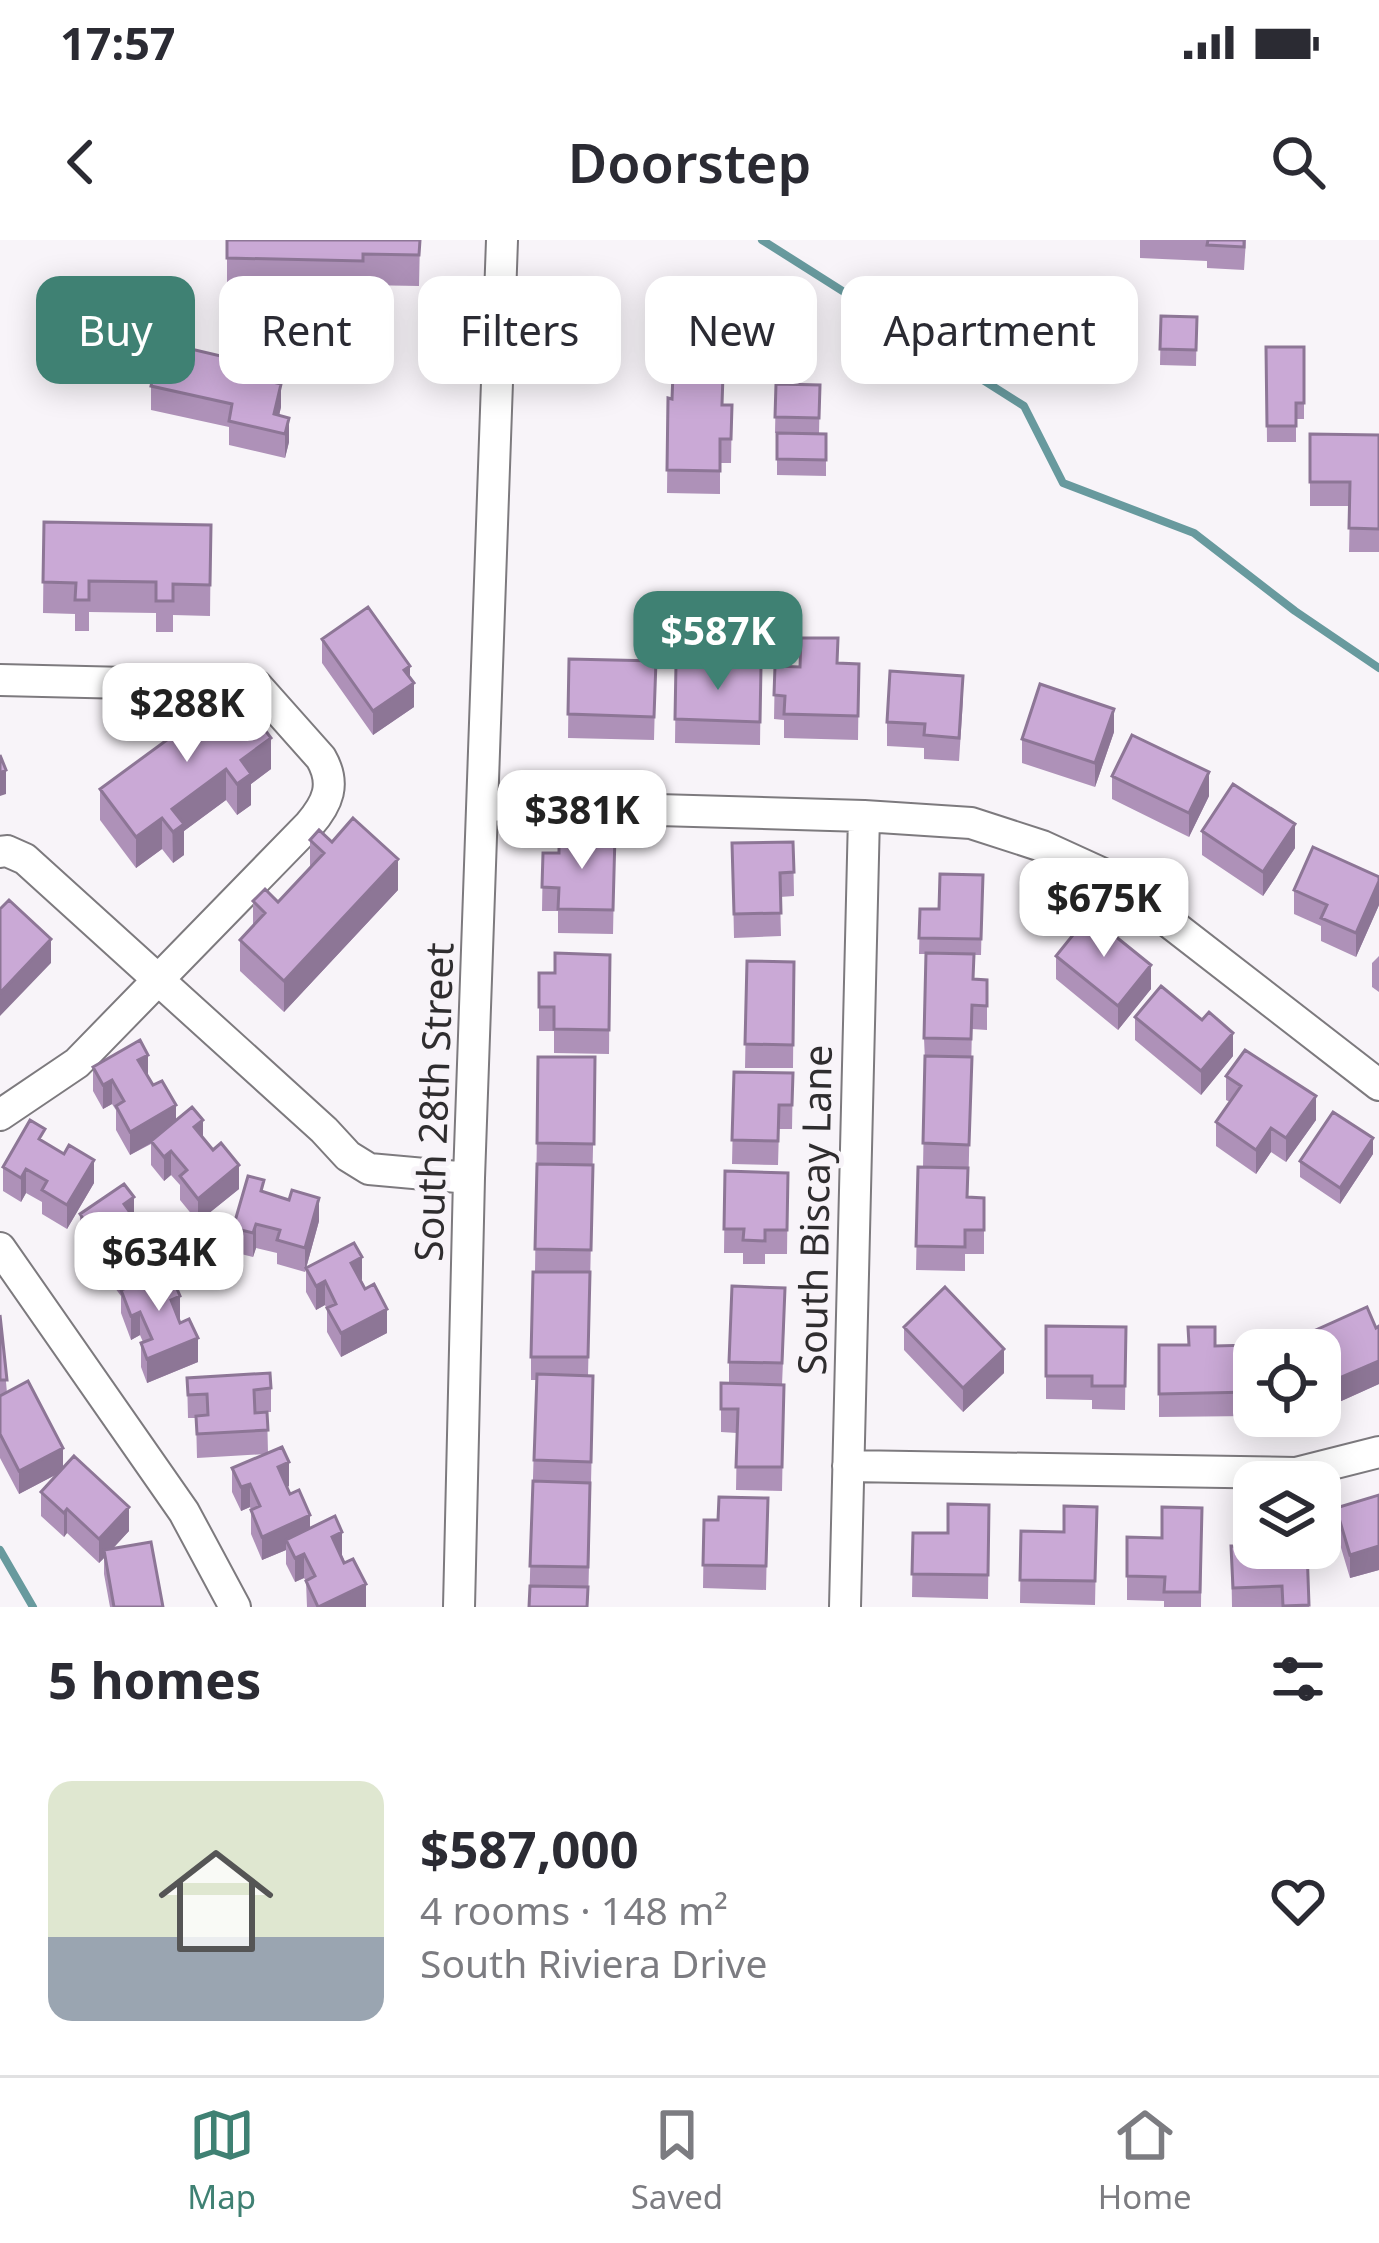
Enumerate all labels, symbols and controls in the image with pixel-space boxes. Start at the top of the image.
text: 17:57 [60,12,176,73]
text: Doorstep [568,125,811,199]
icon: back [48,129,114,195]
icon: search [1265,129,1331,195]
chip: Buy [36,276,195,384]
chip: Rent [219,276,394,384]
chip: Filters [418,276,621,384]
chip: New [645,276,817,384]
chip: Apartment [841,276,1138,384]
pin: $587K [634,591,802,693]
text: $587K [660,603,776,656]
pin: $288K [103,663,271,765]
text: $288K [129,675,245,728]
pin: $381K [498,770,666,872]
text: $381K [524,782,640,835]
pin: $675K [1020,858,1188,960]
text: $675K [1046,870,1162,923]
street label: South 28th Street [400,941,465,1262]
street label: South Biscay Lane [784,1044,843,1376]
pin: $634K [75,1212,243,1314]
text: $634K [101,1224,217,1277]
map controls [1233,1329,1341,1569]
button: locate [1233,1329,1341,1437]
button: layers [1233,1461,1341,1569]
text: 5 homes [48,1644,261,1714]
icon: filters [1265,1646,1331,1712]
text: $587,000 [420,1813,639,1883]
icon: home [144,1829,288,1973]
icon: heart [1265,1868,1331,1934]
text: 4 rooms · 148 m² [420,1883,728,1936]
text: South Riviera Drive [420,1936,767,1989]
tab: Map [187,2102,256,2219]
tab: Saved [631,2102,723,2219]
tab: Home [1098,2102,1192,2219]

